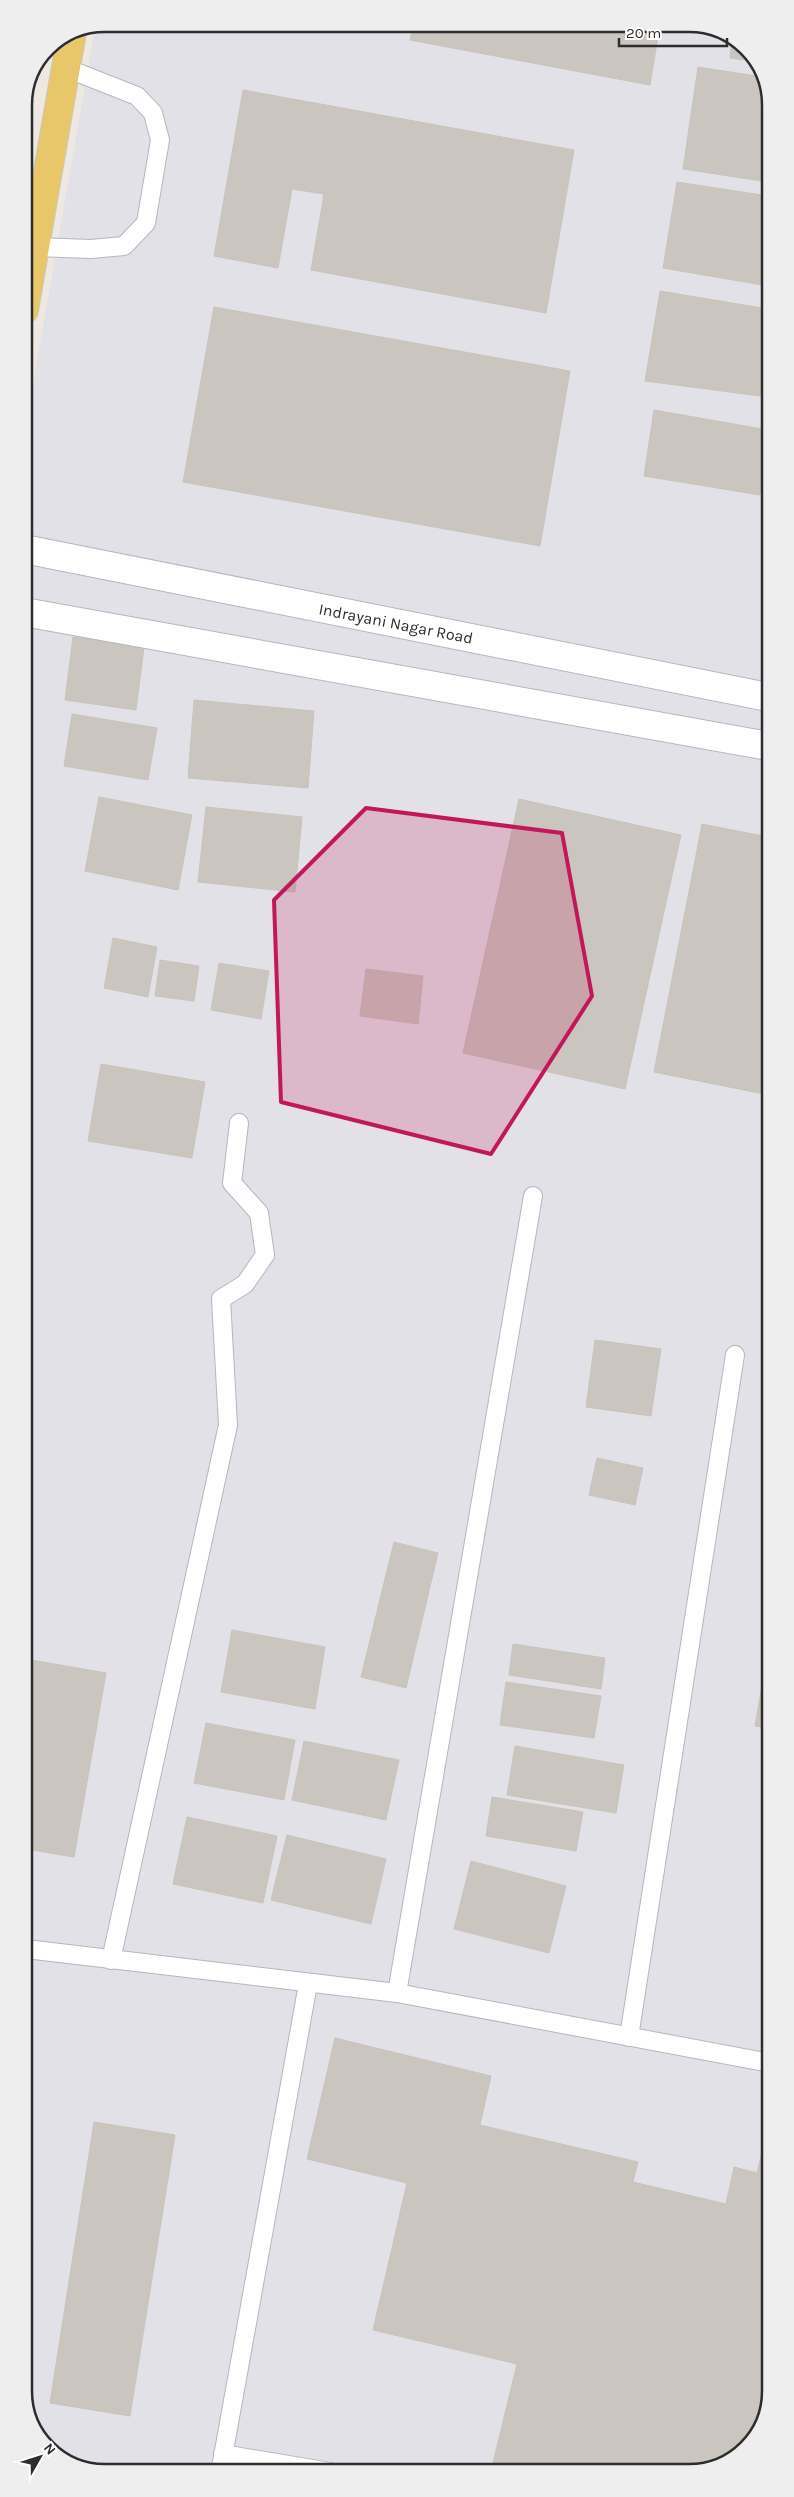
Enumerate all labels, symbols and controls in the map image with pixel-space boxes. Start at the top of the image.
scale bar [619,15,726,47]
text: 20 m [626,24,661,42]
street label: Indrayani Nagar Road [317,599,475,648]
north arrow [15,2432,65,2482]
text: N [40,2440,59,2458]

